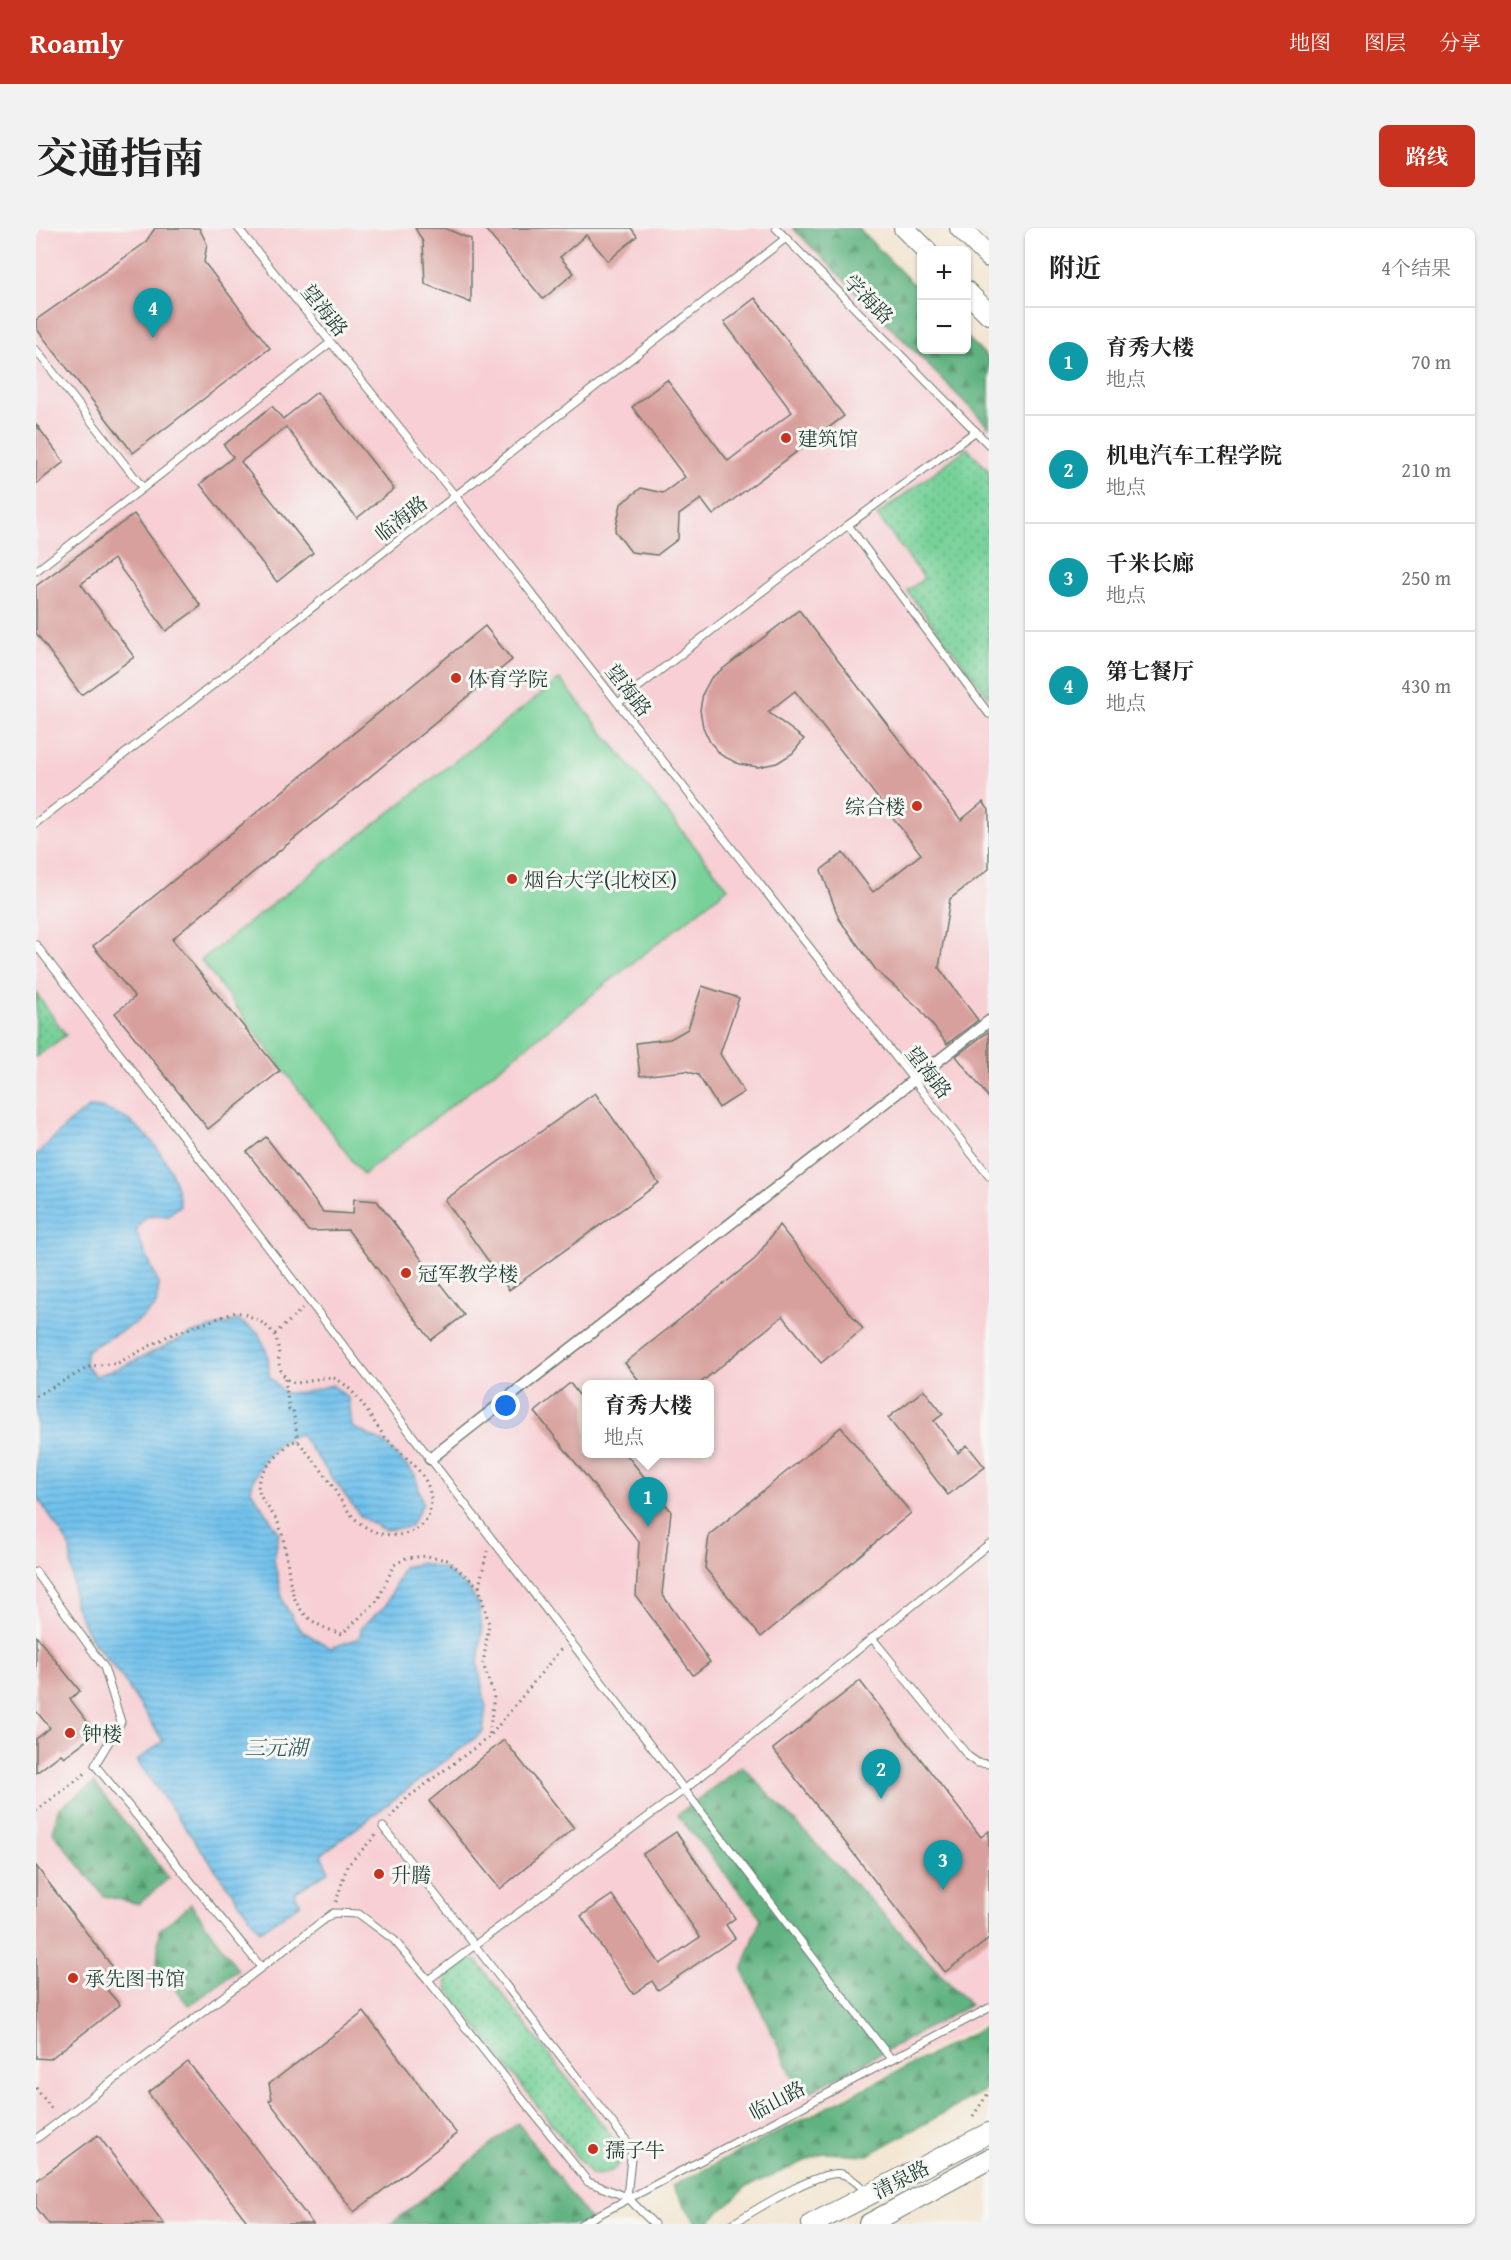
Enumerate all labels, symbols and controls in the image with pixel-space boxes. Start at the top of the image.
text: Roamly [30,22,124,63]
text: 地图 [1289,27,1331,58]
text: 图层 [1364,27,1406,58]
text: 分享 [1439,27,1481,58]
button: 路线 [1379,125,1475,187]
text: 交通指南 [36,127,204,188]
map controls [917,246,971,354]
button: + [917,246,971,300]
text: 附近 [1049,248,1101,287]
text: 4个结果 [1381,253,1451,282]
street label: 学海路 [838,268,900,330]
street label: 望海路 [295,278,355,342]
pin: 4 [134,288,172,338]
button: − [917,300,971,354]
text: 育秀大楼 [1106,331,1194,363]
text: 1 [1063,347,1074,376]
text: 70 m [1411,347,1451,376]
text: 地点 [1106,364,1146,393]
place label: 建筑馆 [798,424,858,453]
marker: 建筑馆 [779,431,793,445]
text: 机电汽车工程学院 [1106,439,1282,471]
text: 2 [1063,455,1074,484]
text: 210 m [1401,455,1451,484]
text: 地点 [1106,472,1146,501]
street label: 临海路 [368,488,434,548]
text: 千米长廊 [1106,547,1194,579]
text: 3 [1063,563,1074,592]
text: 250 m [1401,563,1451,592]
text: 地点 [1106,580,1146,609]
text: 第七餐厅 [1106,655,1194,687]
street label: 望海路 [599,657,659,723]
place label: 体育学院 [468,664,548,693]
marker: 体育学院 [449,671,463,685]
text: 4 [1063,671,1074,700]
text: 430 m [1401,671,1451,700]
text: 地点 [1106,688,1146,717]
place label: 综合楼 [845,792,905,821]
marker: 综合楼 [910,799,924,813]
place label: 烟台大学(北校区) [524,865,677,894]
marker: 烟台大学(北校区) [505,872,519,886]
street label: 望海路 [899,1039,959,1105]
place label: 冠军教学楼 [418,1259,518,1288]
marker: 冠军教学楼 [399,1266,413,1280]
popup [582,1380,714,1458]
text: 育秀大楼 [604,1389,692,1421]
your location [491,1391,520,1420]
text: 地点 [604,1422,644,1451]
pin: 1 [628,1478,668,1527]
place label: 钟楼 [82,1719,122,1748]
marker: 钟楼 [63,1726,77,1740]
water label: 三元湖 [245,1732,311,1763]
pin: 2 [862,1750,900,1799]
pin: 3 [924,1840,962,1890]
place label: 升腾 [391,1860,431,1889]
marker: 升腾 [372,1867,386,1881]
place label: 承先图书馆 [85,1964,185,1993]
marker: 承先图书馆 [66,1971,80,1985]
street label: 临山路 [744,2073,810,2127]
place label: 孺子牛 [605,2135,665,2164]
marker: 孺子牛 [586,2142,600,2156]
street label: 清泉路 [868,2152,934,2206]

